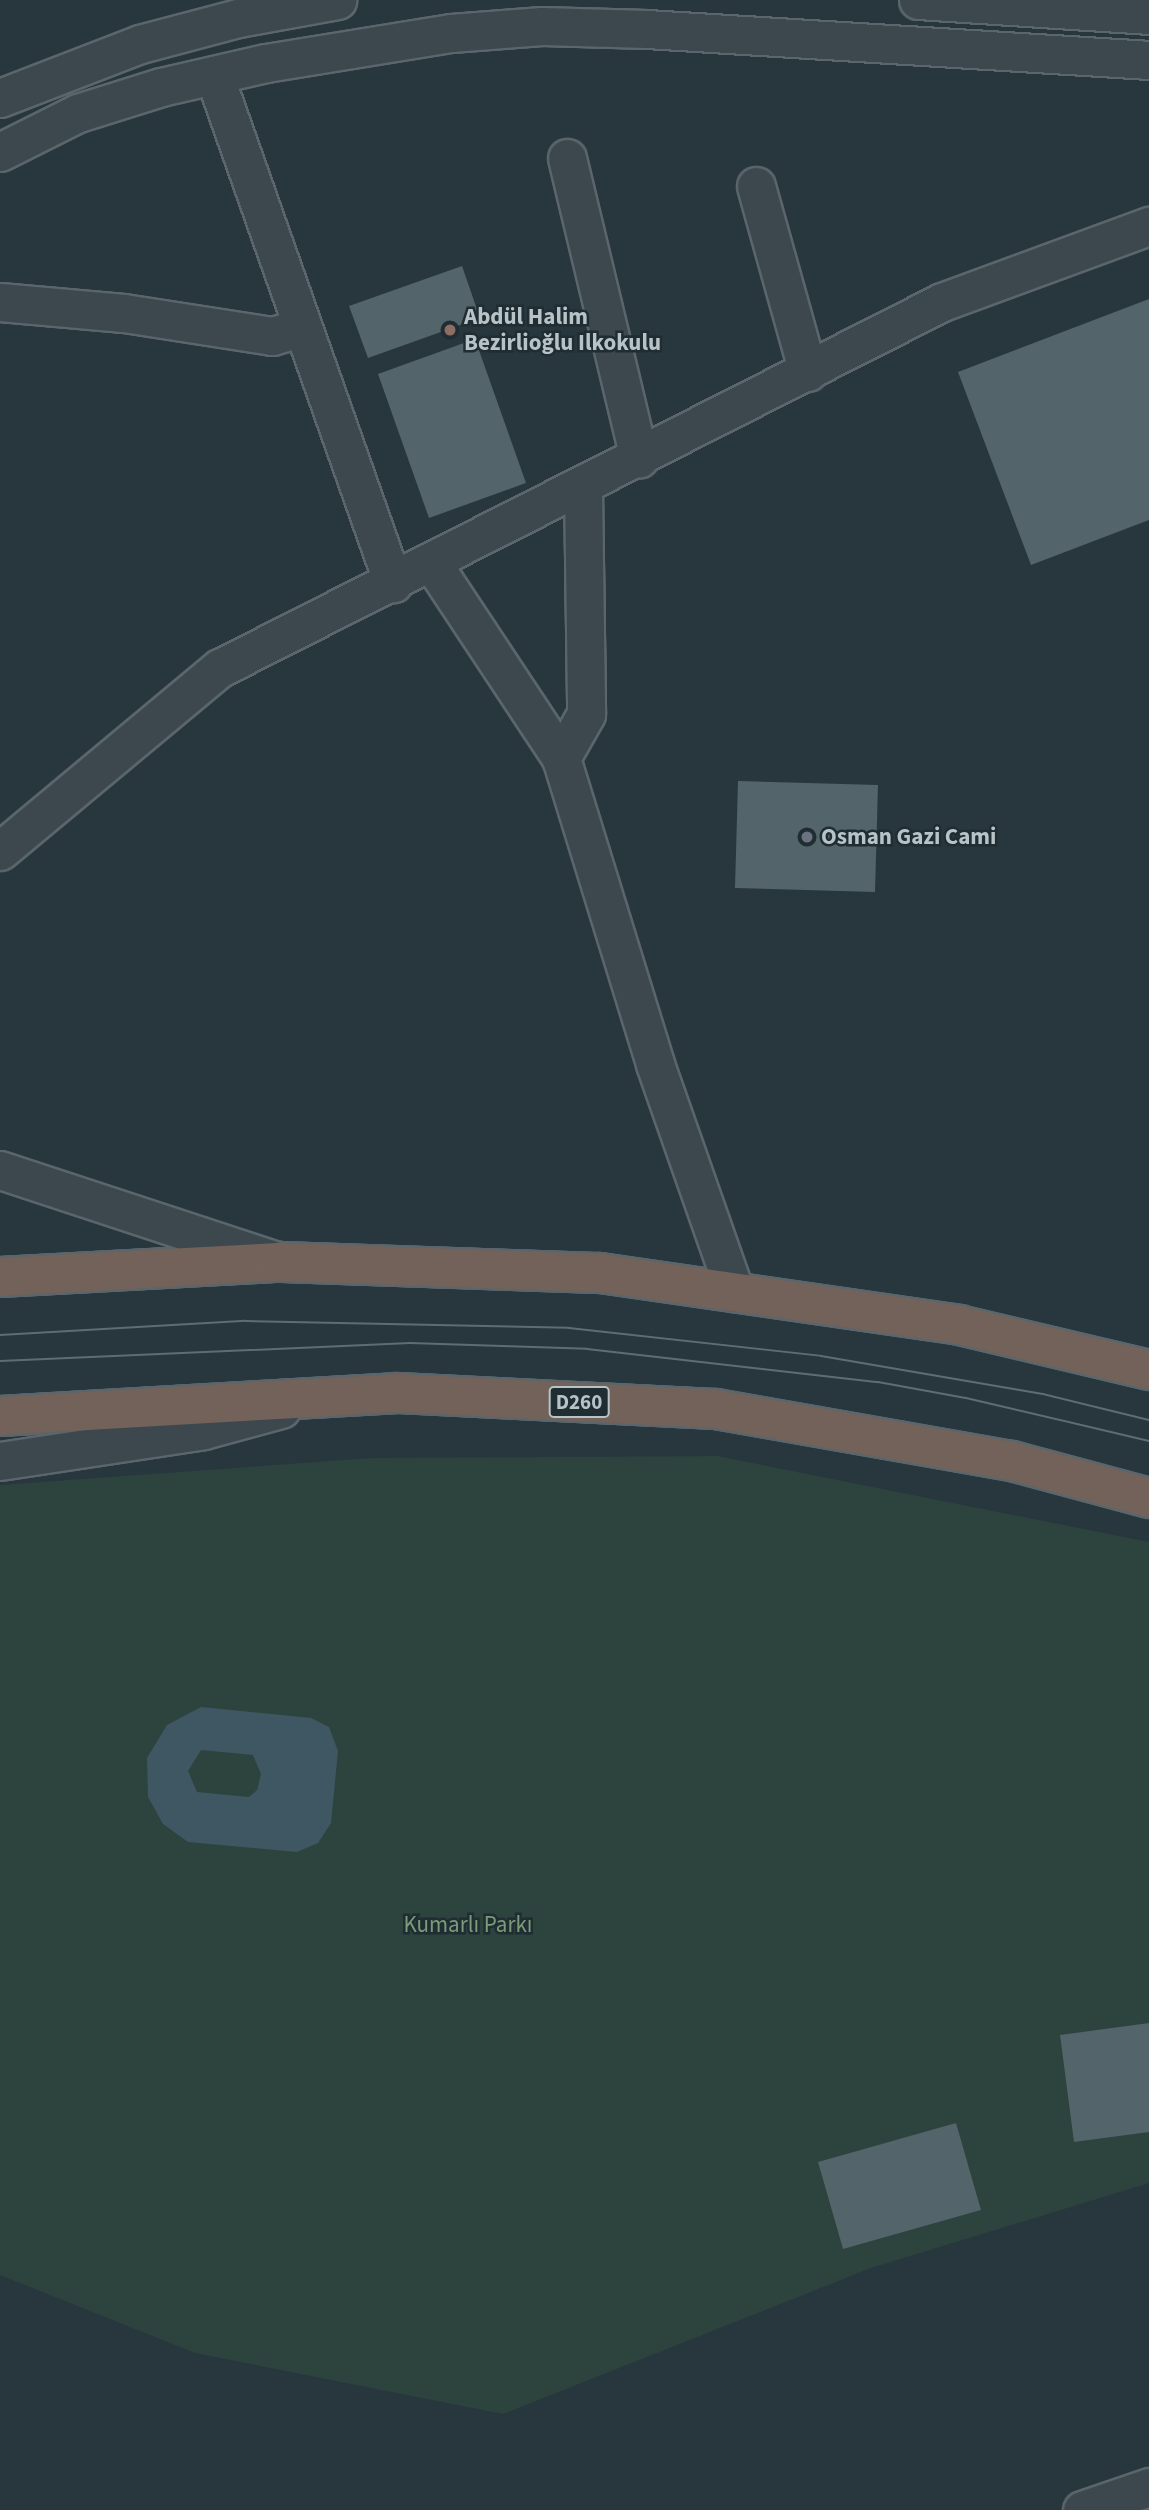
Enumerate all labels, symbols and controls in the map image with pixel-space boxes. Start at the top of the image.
place label: Abdül Halim Bezirlioğlu Ilkokulu [464,303,661,357]
marker: Abdül Halim Bezirlioğlu Ilkokulu [442,322,458,338]
place label: Osman Gazi Cami [821,823,996,851]
marker: Osman Gazi Cami [799,829,815,845]
road number: D260 [548,1384,610,1420]
park label: Kumarlı Parkı [404,1911,532,1939]

